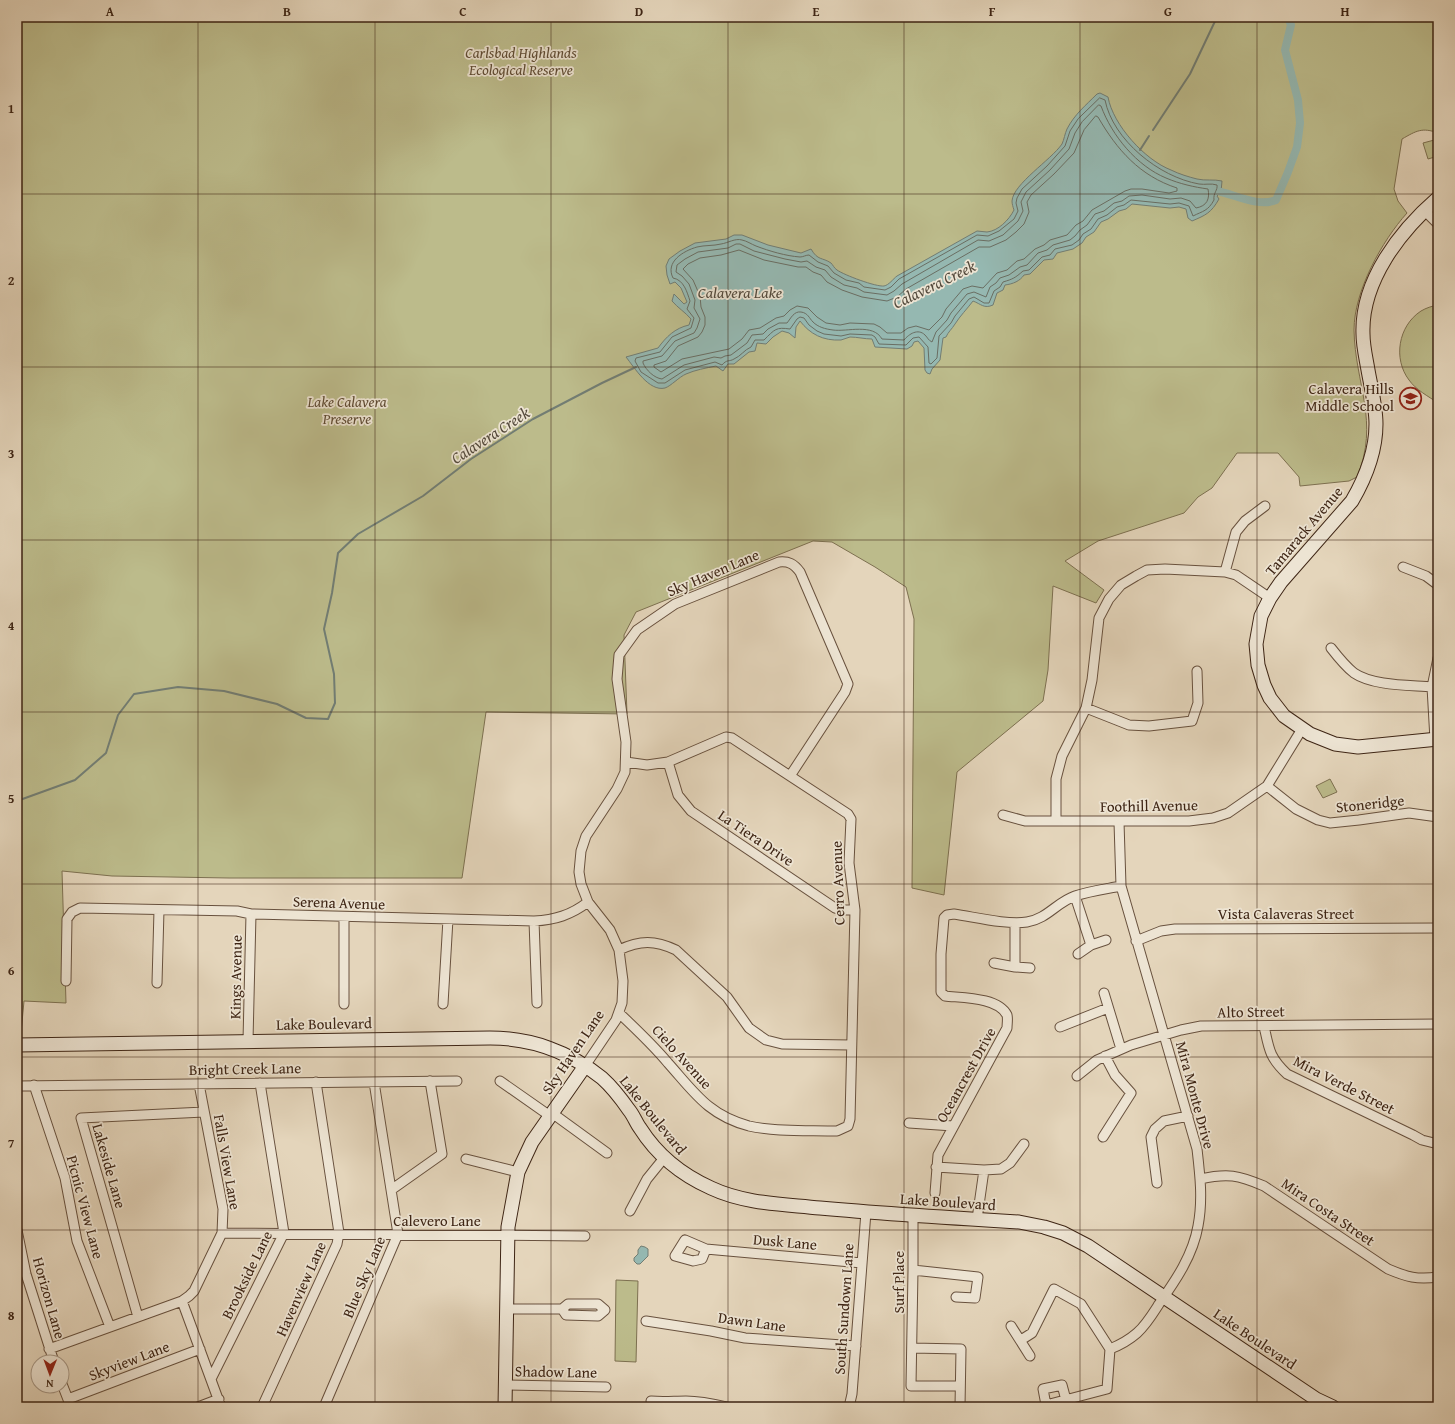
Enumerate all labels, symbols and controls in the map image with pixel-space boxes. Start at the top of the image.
text: A [106,2,115,21]
text: B [283,2,291,21]
text: C [459,2,467,21]
text: D [635,2,643,21]
text: E [813,2,820,21]
text: F [989,2,996,21]
text: G [1164,2,1172,21]
text: H [1340,2,1350,21]
park label: Carlsbad Highlands Ecological Reserve [465,42,577,80]
text: 1 [8,99,14,118]
water label: Calavera Creek [888,253,980,314]
text: 2 [8,271,15,290]
water label: Calavera Lake [698,280,783,304]
place label: Calavera Hills Middle School [1305,378,1394,416]
school or university icon: Calavera Hills Middle School [1397,385,1423,411]
park label: Lake Calavera Preserve [306,391,387,429]
water label: Calavera Creek [446,400,535,469]
text: 3 [8,444,14,463]
street label: Tamarack Avenue [1260,481,1347,580]
street label: Sky Haven Lane [663,544,762,601]
text: 4 [8,616,15,635]
text: 5 [8,789,15,808]
street label: Stoneridge [1335,789,1405,818]
street label: Foothill Avenue [1100,794,1198,817]
street label: La Tiera Drive [714,804,798,871]
street label: Cerro Avenue [826,840,849,926]
street label: Serena Avenue [293,890,385,915]
street label: Vista Calaveras Street [1218,903,1355,924]
street label: Kings Avenue [224,935,247,1019]
text: 6 [8,961,15,980]
street label: Alto Street [1217,1000,1286,1023]
street label: Sky Haven Lane [536,1005,609,1098]
street label: Lake Boulevard [276,1012,372,1035]
street label: Cielo Avenue [648,1020,717,1094]
street label: Oceancrest Drive [931,1023,1000,1126]
street label: Mira Monte Drive [1171,1039,1220,1151]
street label: Mira Verde Street [1290,1050,1399,1119]
street label: Bright Creek Lane [189,1057,301,1080]
street label: Lake Boulevard [615,1071,692,1159]
street label: Falls View Lane [209,1113,246,1211]
street label: Lakeside Lane [87,1121,132,1211]
text: 7 [8,1134,15,1153]
street label: Picnic View Lane [62,1153,109,1261]
street label: Mira Costa Street [1277,1173,1380,1251]
street label: Lake Boulevard [899,1188,997,1215]
street label: Calevero Lane [393,1210,481,1231]
street label: Brookside Lane [216,1227,277,1322]
street label: Dusk Lane [752,1228,818,1255]
street label: Blue Sky Lane [337,1233,390,1321]
street label: Havenview Lane [270,1238,331,1340]
street label: South Sundown Lane [828,1243,859,1375]
street label: Surf Place [888,1251,909,1313]
street label: Horizon Lane [28,1255,71,1341]
street label: Lake Boulevard [1210,1303,1301,1374]
text: 8 [8,1306,15,1325]
street label: Dawn Lane [717,1306,787,1337]
street label: Skyview Lane [85,1336,172,1386]
north arrow [30,1354,70,1394]
street label: Shadow Lane [515,1360,597,1383]
text: N [45,1376,54,1392]

